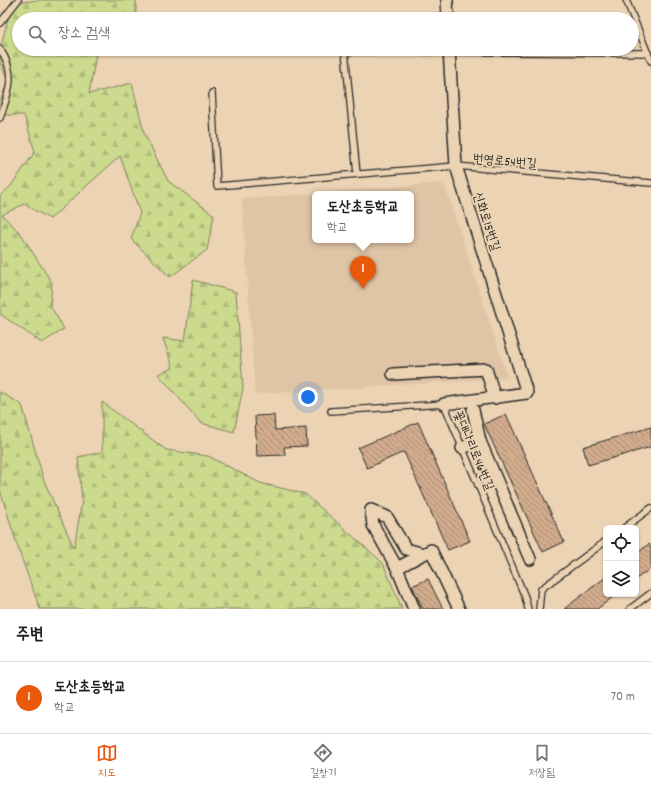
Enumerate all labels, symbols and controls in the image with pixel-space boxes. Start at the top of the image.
search box [12,12,639,56]
icon: search [26,23,48,45]
text: 장소 검색 [58,23,110,45]
street label: 번영로54번길 [472,150,537,175]
street label: 신화로15번길 [467,190,504,254]
popup [312,191,414,243]
text: 도산초등학교 [327,197,399,219]
text: 학교 [327,219,348,238]
pin: 1 [350,256,376,289]
your location [298,387,318,407]
street label: 꽃대나리로46번길 [447,408,498,494]
map controls [603,525,639,597]
button: locate [603,525,639,561]
button: layers [603,561,639,597]
text: 주변 [16,624,43,648]
text: 도산초등학교 [54,677,126,699]
text: 1 [28,688,30,707]
text: 70 m [611,688,635,707]
text: 학교 [54,699,75,718]
tab: 지도 [96,742,118,782]
tab: 길찾기 [310,742,336,782]
tab: 저장됨 [528,742,555,782]

